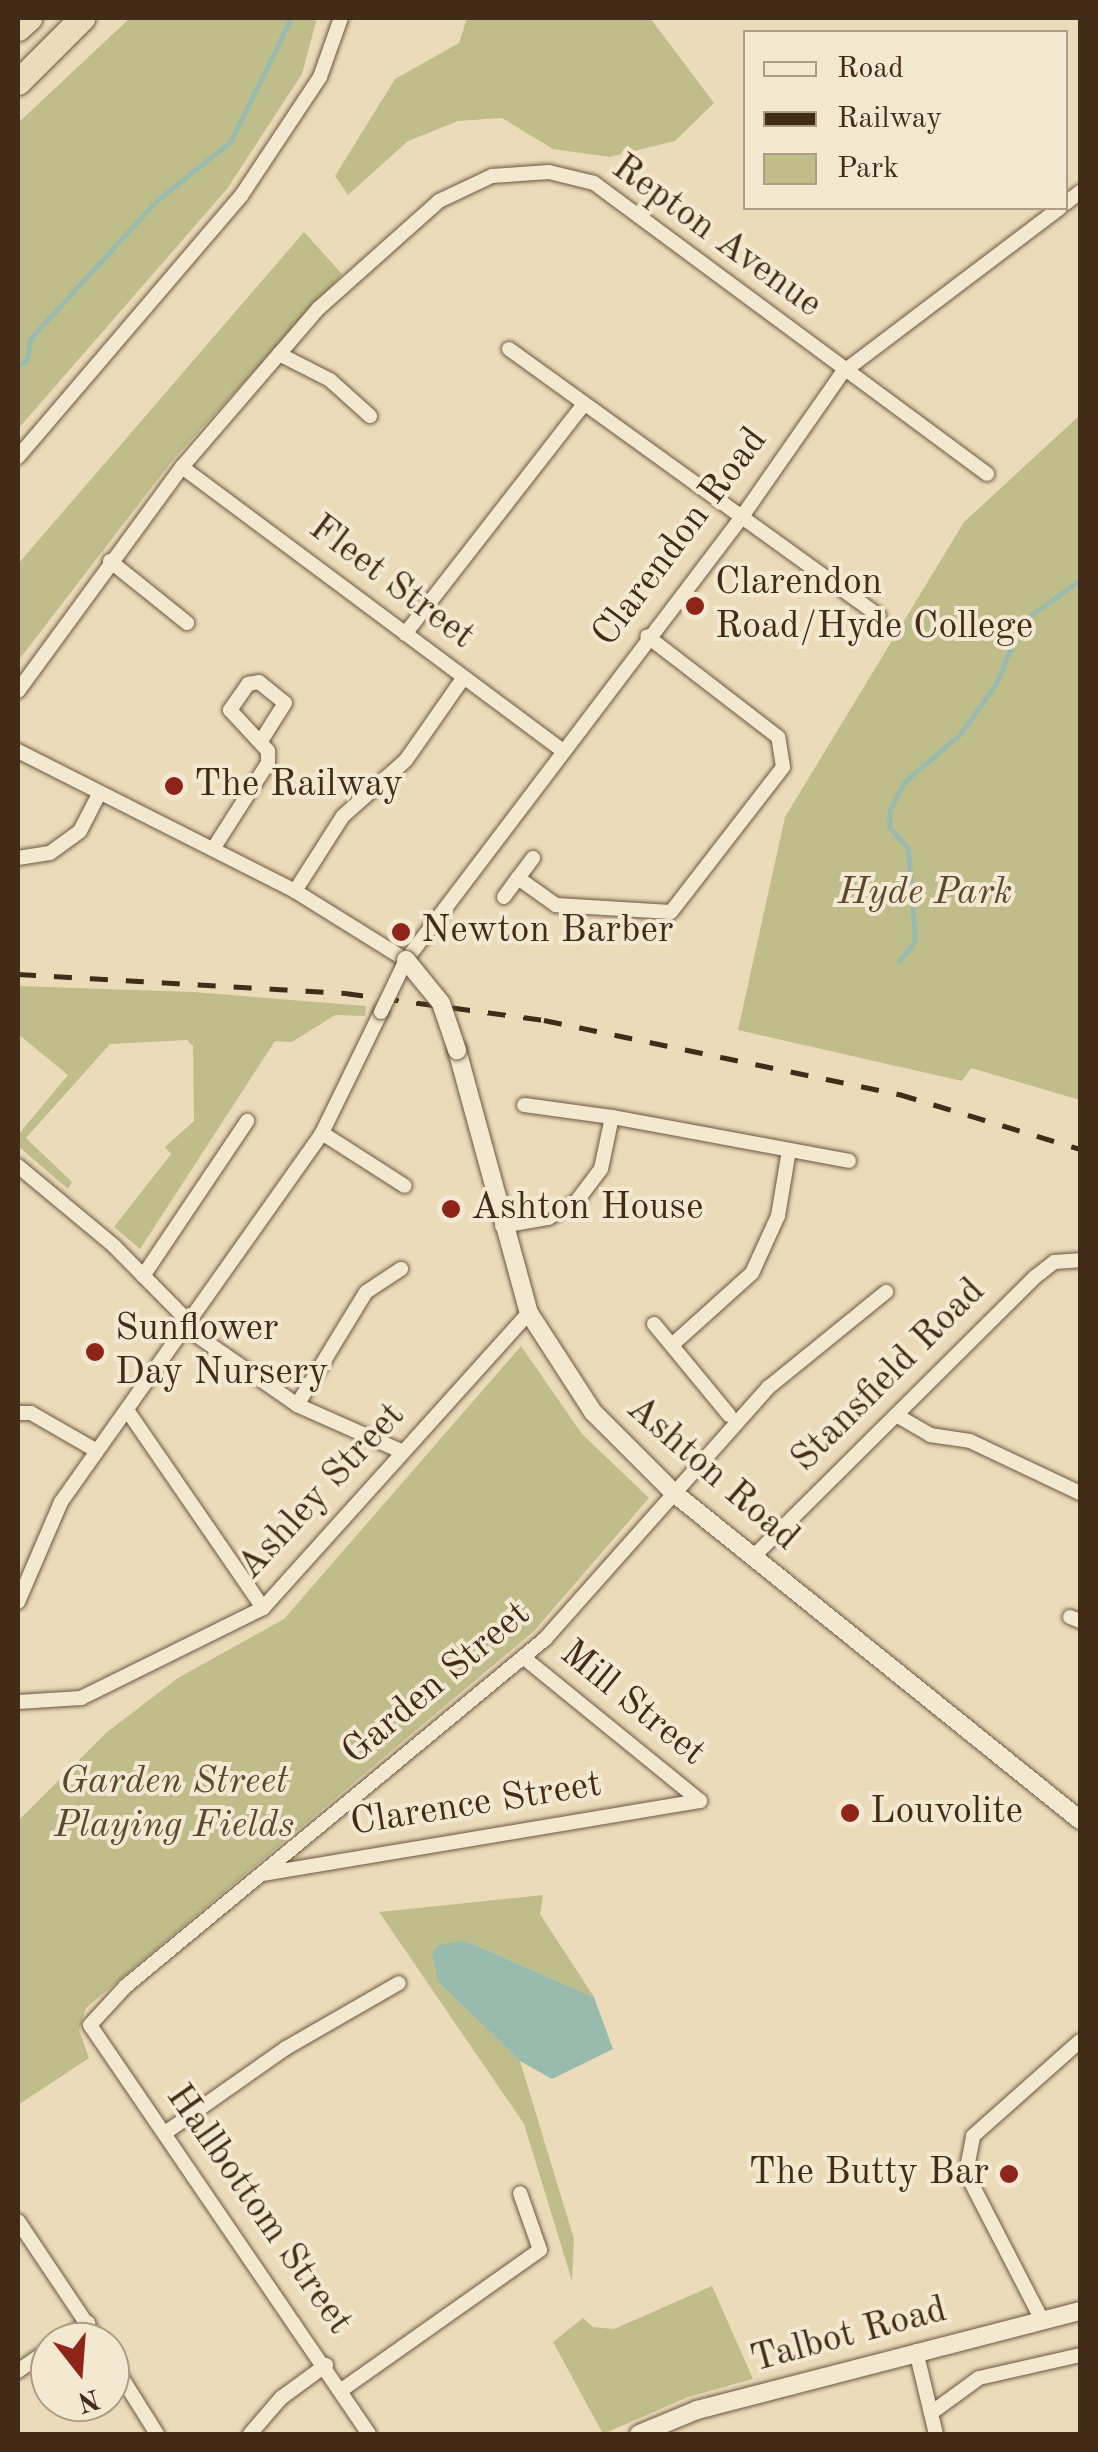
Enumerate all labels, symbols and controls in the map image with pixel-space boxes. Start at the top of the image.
legend [743,30,1068,210]
text: Road [837,54,904,84]
text: Railway [837,104,942,134]
street label: Repton Avenue [602,146,830,328]
text: Park [837,154,899,184]
street label: Clarendon Road [584,419,778,657]
street label: Fleet Street [299,506,483,660]
place label: Clarendon Road/Hyde College [715,561,1033,650]
marker: Clarendon Road/Hyde College [684,595,706,617]
place label: The Railway [194,763,403,809]
marker: The Railway [163,775,185,797]
park label: Hyde Park [838,871,1012,917]
place label: Newton Barber [421,909,674,955]
marker: Newton Barber [390,921,412,943]
place label: Ashton House [471,1186,704,1232]
marker: Ashton House [440,1198,462,1220]
street label: Stansfield Road [782,1269,996,1483]
place label: Sunflower Day Nursery [115,1307,328,1396]
marker: Sunflower Day Nursery [84,1341,106,1363]
street label: Ashton Road [616,1387,808,1561]
street label: Ashley Street [228,1394,416,1590]
street label: Garden Street [334,1592,540,1776]
street label: Mill Street [550,1632,714,1776]
park label: Garden Street Playing Fields [54,1760,294,1850]
street label: Clarence Street [347,1763,605,1847]
place label: Louvolite [870,1790,1023,1836]
marker: Louvolite [839,1802,861,1824]
street label: Hallbottom Street [155,2076,361,2344]
place label: The Butty Bar [749,2151,989,2197]
marker: The Butty Bar [998,2163,1020,2185]
street label: Talbot Road [746,2288,952,2384]
north arrow [30,2322,130,2422]
text: N [74,2382,103,2415]

